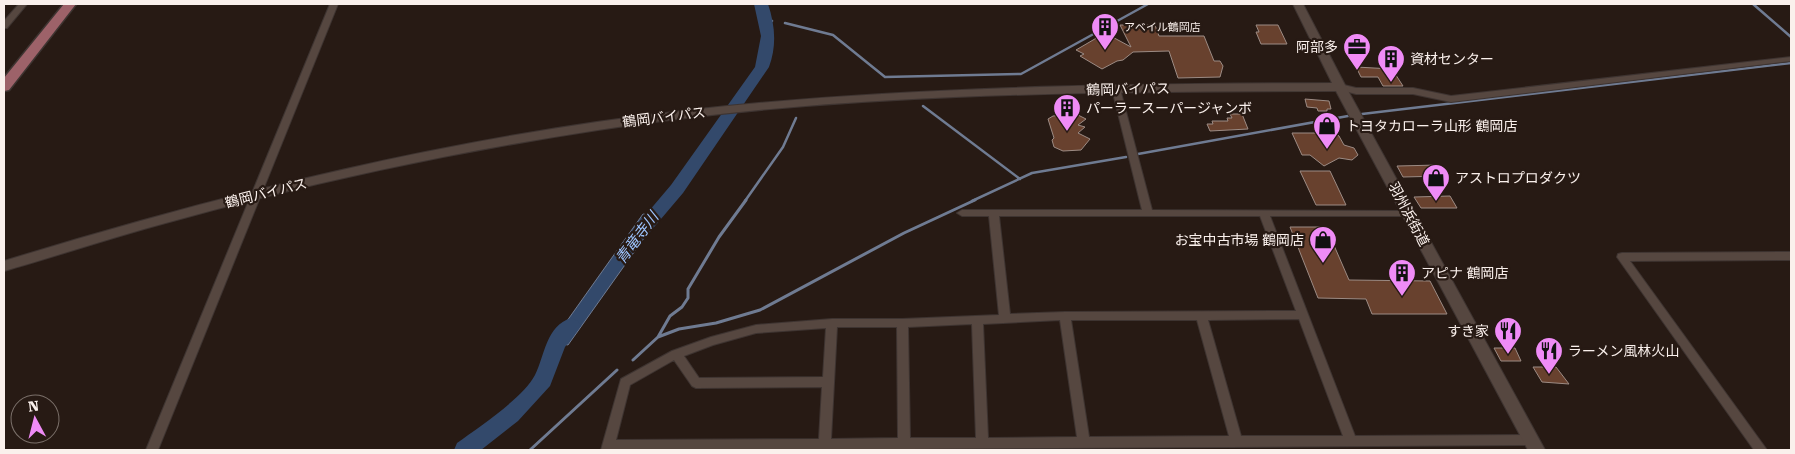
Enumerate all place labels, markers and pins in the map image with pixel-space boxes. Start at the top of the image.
building icon: アベイル鶴岡店 [1090,12,1120,51]
place label: アベイル鶴岡店 [1124,21,1201,34]
office icon: 阿部多 [1342,32,1372,71]
place label: 阿部多 [1296,39,1338,55]
building icon: 資材センター [1376,44,1406,83]
place label: 資材センター [1410,51,1494,67]
building icon: パーラースーパージャンボ [1052,93,1082,132]
place label: パーラースーパージャンボ [1086,100,1252,116]
shop icon: トヨタカローラ山形 鶴岡店 [1312,111,1342,150]
place label: トヨタカローラ山形 鶴岡店 [1346,118,1518,134]
shop icon: アストロプロダクツ [1421,163,1451,202]
place label: アストロプロダクツ [1455,170,1581,186]
shop icon: お宝中古市場 鶴岡店 [1308,225,1338,264]
place label: お宝中古市場 鶴岡店 [1174,232,1304,248]
building icon: アピナ 鶴岡店 [1387,258,1417,297]
place label: アピナ 鶴岡店 [1421,265,1509,281]
restaurant icon: すき家 [1493,316,1523,355]
place label: すき家 [1447,323,1489,339]
restaurant icon: ラーメン風林火山 [1534,336,1564,375]
place label: ラーメン風林火山 [1568,343,1679,359]

